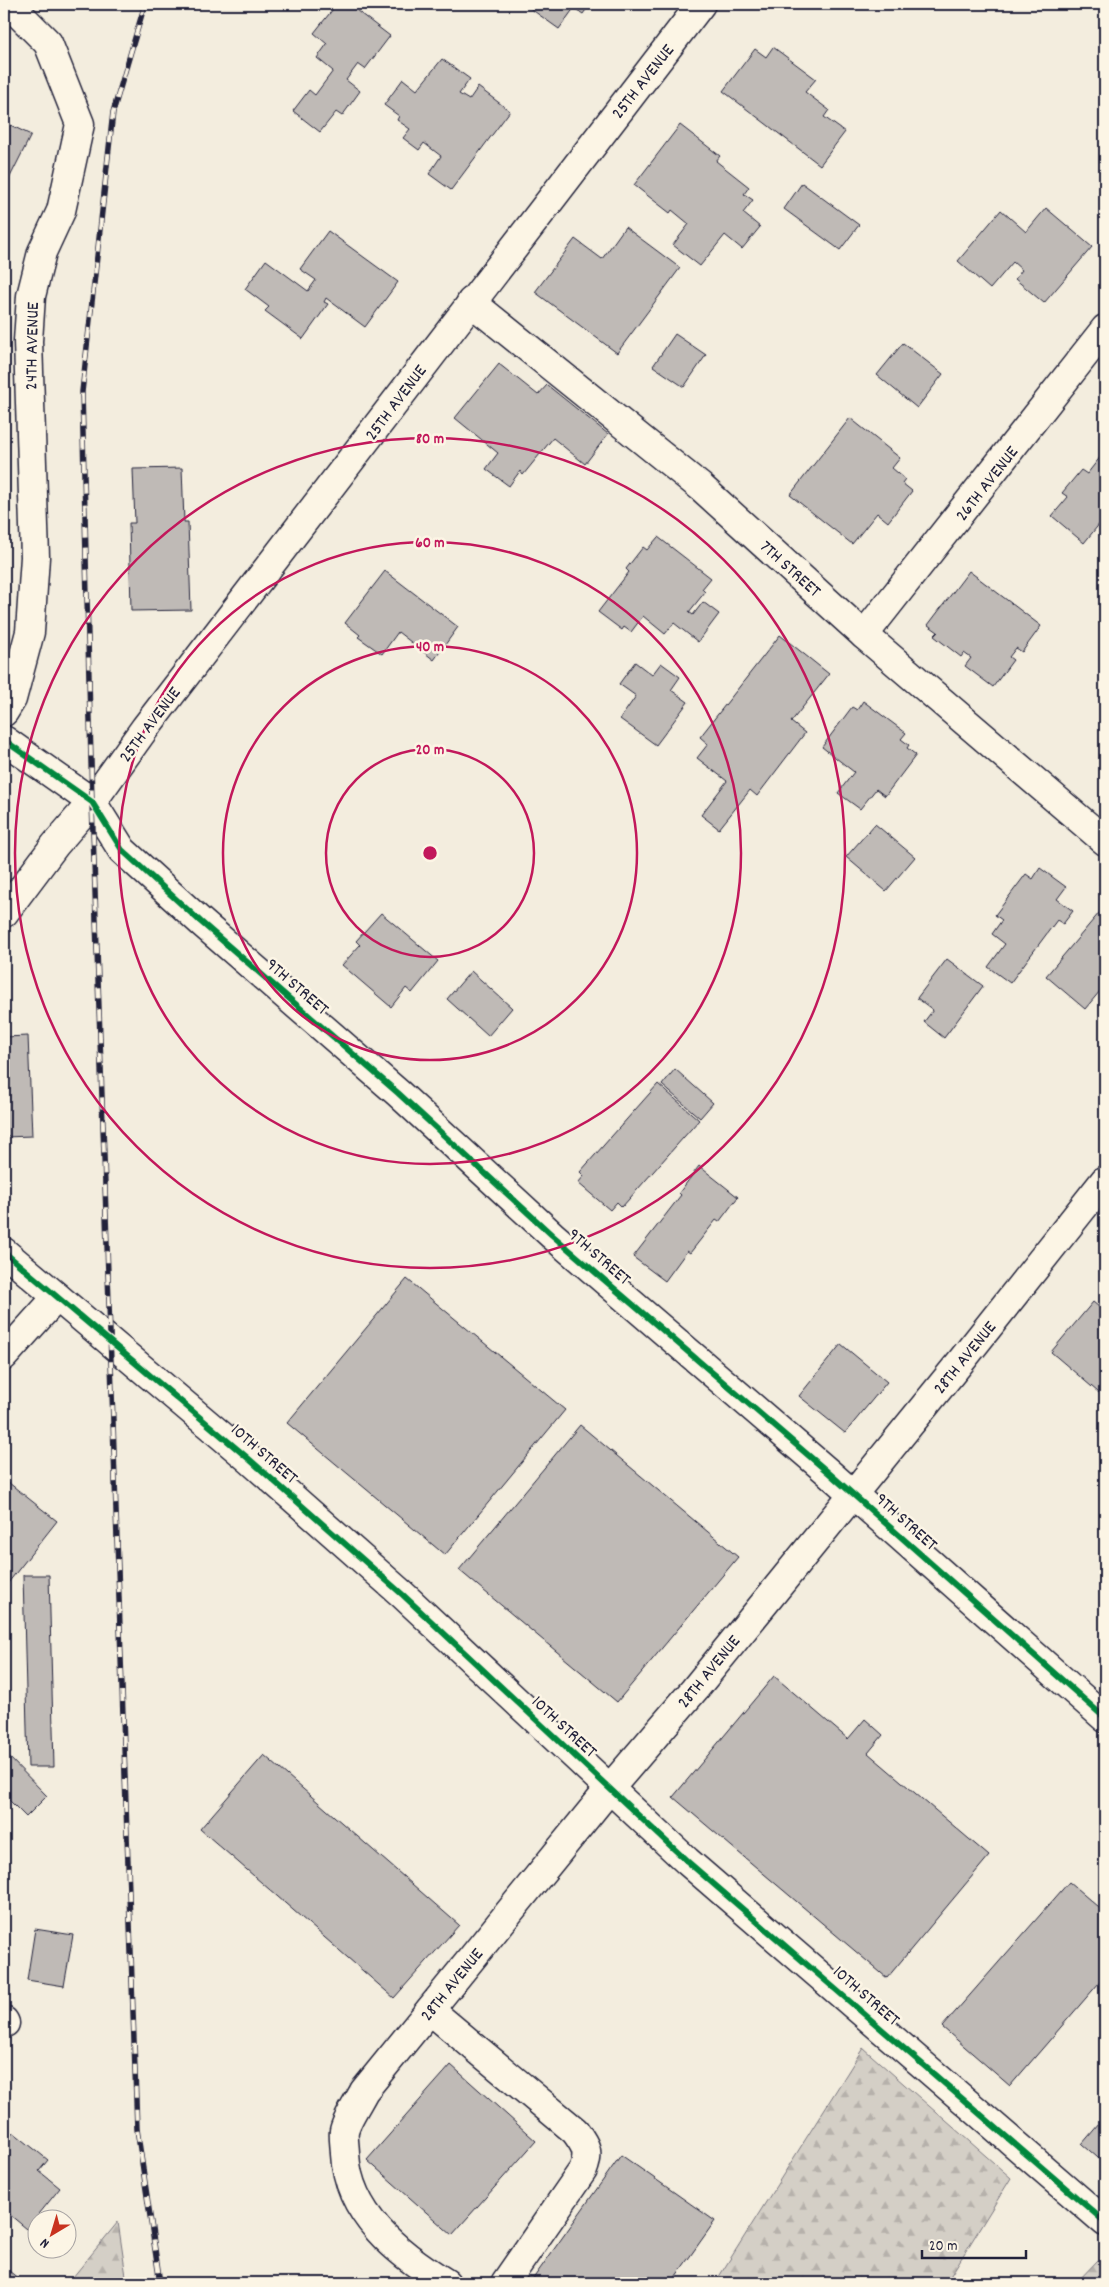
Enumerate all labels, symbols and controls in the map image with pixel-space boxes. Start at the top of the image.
street label: 25TH AVENUE [607,40,681,125]
street label: 24TH AVENUE [20,302,47,390]
street label: 25TH AVENUE [360,360,434,447]
text: 80 m [416,429,444,451]
street label: 26TH AVENUE [951,442,1025,528]
text: 60 m [415,533,445,555]
street label: 7TH STREET [753,536,826,604]
text: 40 m [416,637,444,659]
street label: 25TH AVENUE [114,682,188,769]
text: 20 m [416,740,444,762]
centre of rings [421,844,439,862]
street label: 9TH STREET [259,953,333,1022]
street label: 9TH STREET [561,1223,635,1292]
street label: 28TH AVENUE [929,1317,1003,1401]
street label: 10TH STREET [224,1419,302,1491]
street label: 9TH STREET [869,1488,942,1558]
street label: 28TH AVENUE [673,1631,747,1715]
street label: 10TH STREET [525,1691,602,1765]
street label: 28TH AVENUE [416,1944,490,2028]
street label: 10TH STREET [826,1961,904,2033]
north arrow [28,2210,78,2260]
scale bar [922,2227,1025,2259]
text: N [36,2233,54,2253]
text: 20 m [929,2236,957,2258]

